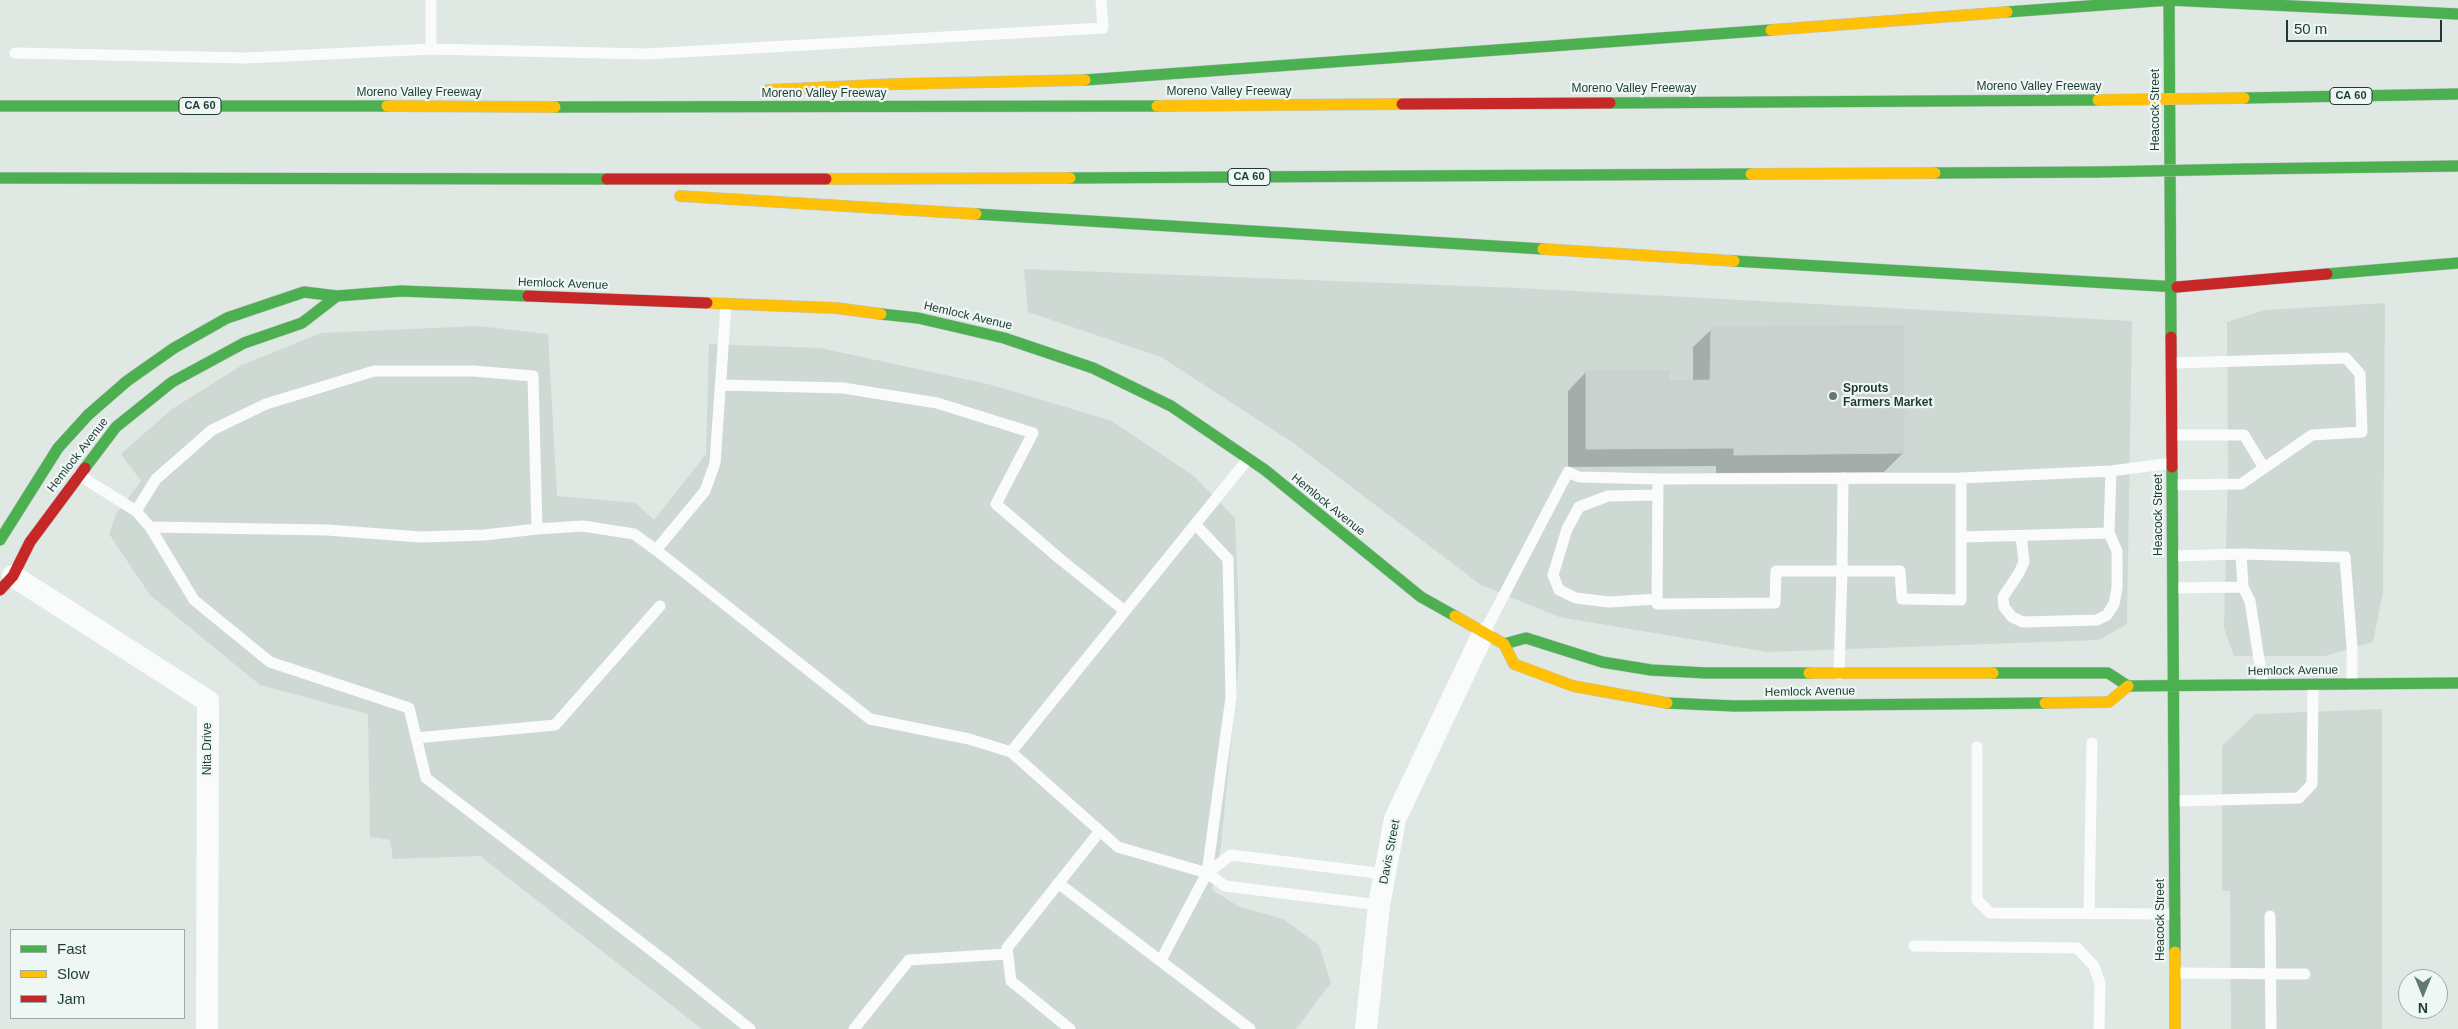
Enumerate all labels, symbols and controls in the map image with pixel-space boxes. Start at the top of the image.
scale bar [2288,10,2444,42]
text: 50 m [2294,20,2327,37]
street label: Heacock Street [2149,69,2163,151]
street label: Moreno Valley Freeway [1976,80,2102,94]
street label: Moreno Valley Freeway [1571,82,1697,96]
street label: Moreno Valley Freeway [1166,85,1292,99]
street label: Moreno Valley Freeway [356,86,482,100]
street label: Moreno Valley Freeway [761,87,887,101]
road number: CA 60 [2330,88,2372,104]
road number: CA 60 [179,98,221,114]
road number: CA 60 [1228,168,1270,186]
street label: Hemlock Avenue [518,275,608,293]
street label: Hemlock Avenue [922,299,1014,333]
place label: Sprouts Farmers Market [1843,382,1932,410]
marker: Sprouts Farmers Market [1827,390,1839,402]
street label: Hemlock Avenue [44,415,112,495]
street label: Hemlock Avenue [1288,471,1368,539]
street label: Heacock Street [2152,474,2166,556]
street label: Hemlock Avenue [2248,663,2338,679]
street label: Hemlock Avenue [1765,684,1855,700]
street label: Nita Drive [201,723,215,775]
street label: Davis Street [1377,819,1403,885]
street label: Heacock Street [2154,879,2168,961]
legend [10,929,185,1019]
text: Fast [57,940,86,957]
text: Slow [57,965,90,982]
north arrow [2398,969,2448,1019]
text: Jam [57,990,85,1007]
text: N [2418,1000,2428,1016]

